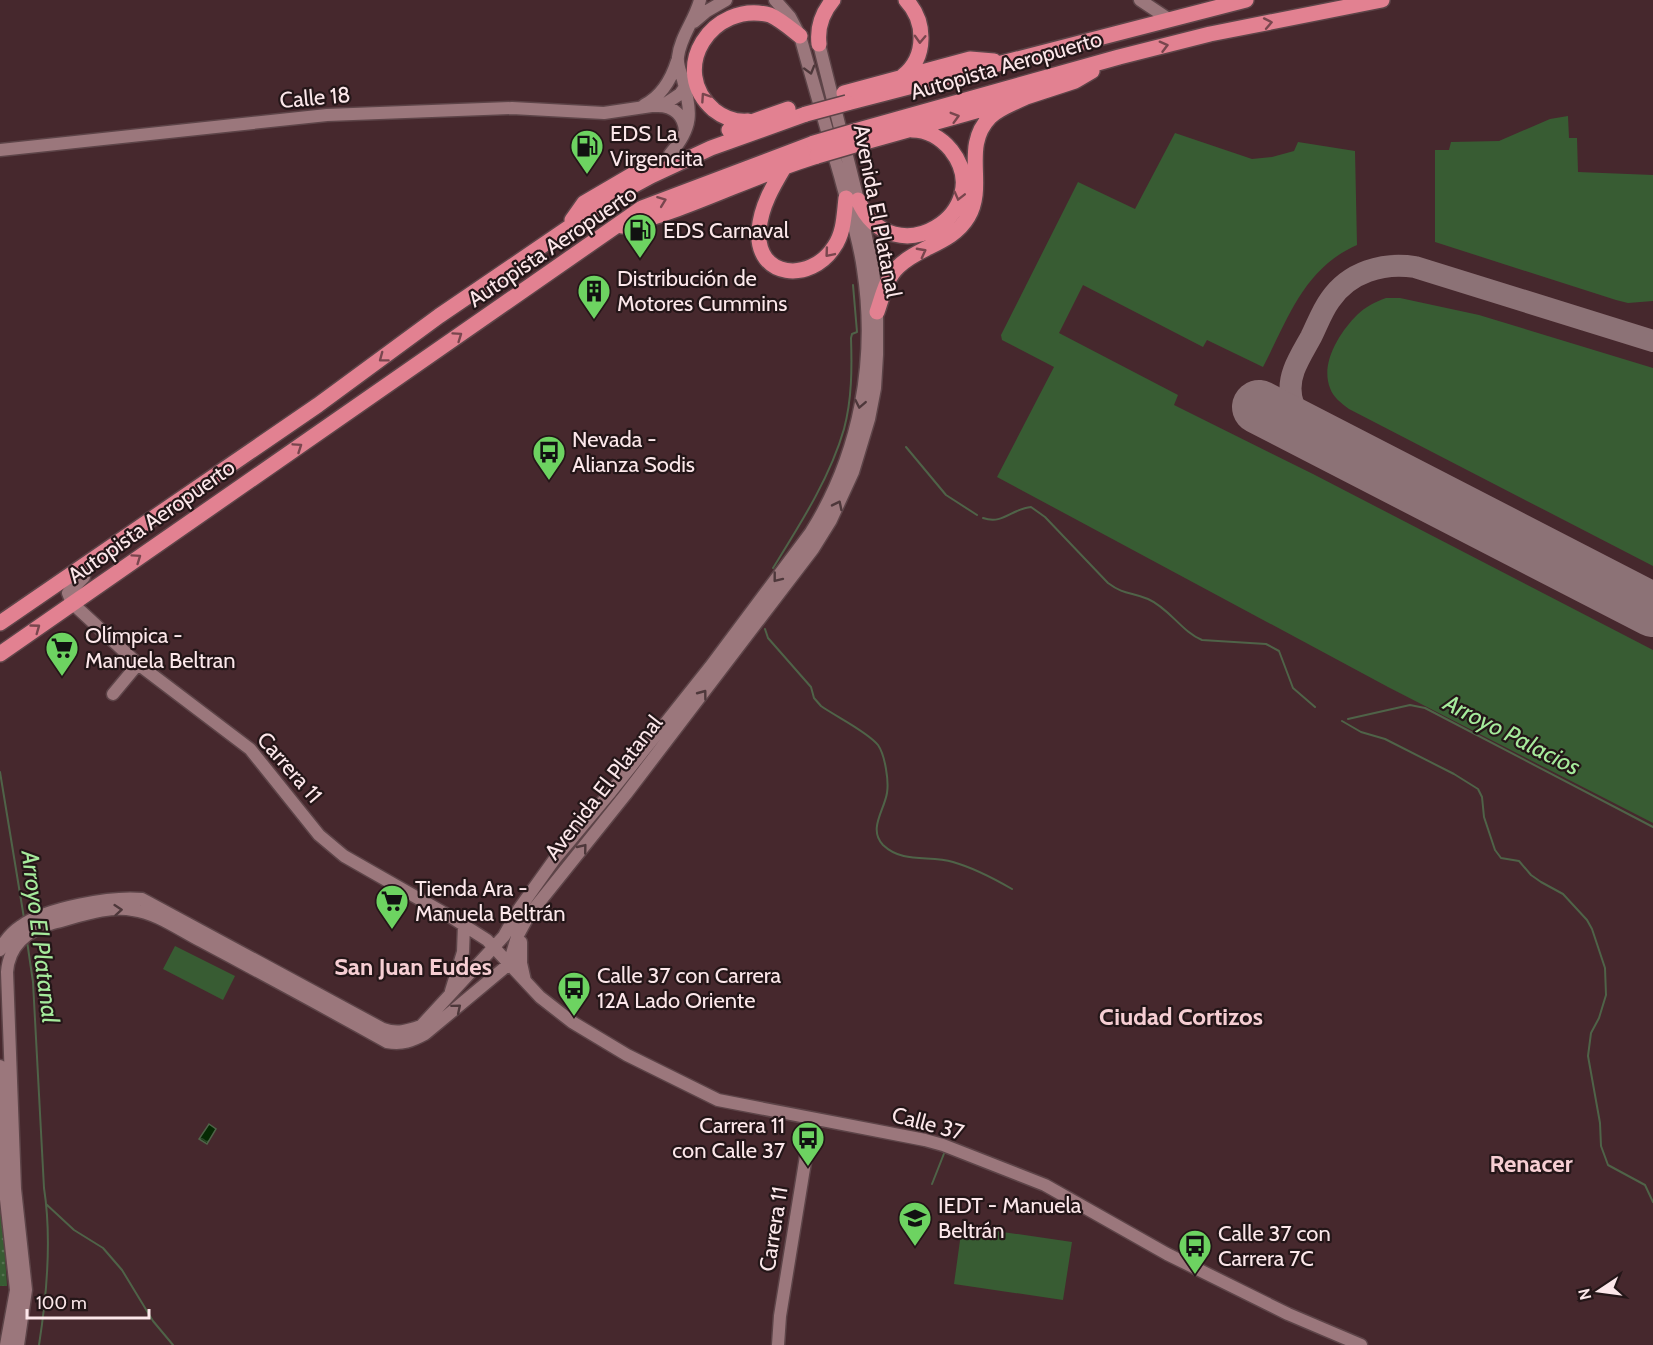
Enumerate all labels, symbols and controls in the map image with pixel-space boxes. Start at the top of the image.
one-way arrow [1262,17,1272,30]
street label: Autopista Aeropuerto [907,25,1105,106]
one-way arrow [914,34,927,43]
one-way arrow [1159,41,1169,54]
one-way arrow [803,64,815,75]
street label: Calle 18 [278,81,352,114]
one-way arrow [701,93,712,104]
one-way arrow [949,112,960,124]
place label: EDS La Virgencita [610,120,703,172]
street label: Avenida El Platanal [847,122,908,301]
fuel station icon: EDS La Virgencita [569,128,605,175]
street label: Autopista Aeropuerto [463,180,642,313]
one-way arrow [954,191,967,201]
one-way arrow [656,196,667,208]
fuel station icon: EDS Carnaval [622,212,658,259]
place label: EDS Carnaval [663,217,790,244]
one-way arrow [825,246,836,257]
one-way arrow [916,248,926,259]
place label: Distribución de Motores Cummins [617,265,787,317]
building icon: Distribución de Motores Cummins [576,273,612,320]
one-way arrow [452,332,463,343]
one-way arrow [378,351,389,362]
one-way arrow [854,399,867,409]
place label: Nevada - Alianza Sodis [572,426,695,478]
bus stop icon: Nevada - Alianza Sodis [531,434,567,481]
one-way arrow [291,443,302,454]
street label: Autopista Aeropuerto [62,454,240,589]
one-way arrow [830,501,842,512]
one-way arrow [131,554,142,565]
one-way arrow [773,571,784,582]
place label: Olímpica - Manuela Beltran [85,622,236,674]
one-way arrow [29,625,40,636]
supermarket icon: Olímpica - Manuela Beltran [44,630,80,677]
water label: Arroyo Palacios [1438,687,1585,781]
one-way arrow [695,690,706,701]
street label: Avenida El Platanal [539,709,669,865]
street label: Carrera 11 [251,726,328,809]
one-way arrow [575,844,586,855]
water label: Arroyo El Platanal [15,848,66,1025]
place label: Tienda Ara - Manuela Beltrán [415,875,566,927]
supermarket icon: Tienda Ara - Manuela Beltrán [374,883,410,930]
one-way arrow [113,904,122,917]
district label: San Juan Eudes [334,952,492,981]
place label: Calle 37 con Carrera 12A Lado Oriente [597,962,781,1014]
bus stop icon: Calle 37 con Carrera 12A Lado Oriente [556,970,592,1017]
district label: Ciudad Cortizos [1099,1002,1263,1031]
one-way arrow [450,1004,461,1015]
street label: Calle 37 [889,1101,967,1146]
place label: Carrera 11 con Calle 37 [672,1112,785,1164]
bus stop icon: Carrera 11 con Calle 37 [790,1120,826,1167]
district label: Renacer [1489,1149,1573,1178]
street label: Carrera 11 [753,1185,794,1273]
place label: IEDT - Manuela Beltrán [938,1192,1082,1244]
school or university icon: IEDT - Manuela Beltrán [897,1200,933,1247]
place label: Calle 37 con Carrera 7C [1218,1220,1331,1272]
bus stop icon: Calle 37 con Carrera 7C [1177,1228,1213,1275]
north arrow [1569,1261,1629,1321]
scale bar [27,1282,148,1320]
text: N [1574,1287,1595,1302]
text: 100 m [36,1292,87,1314]

